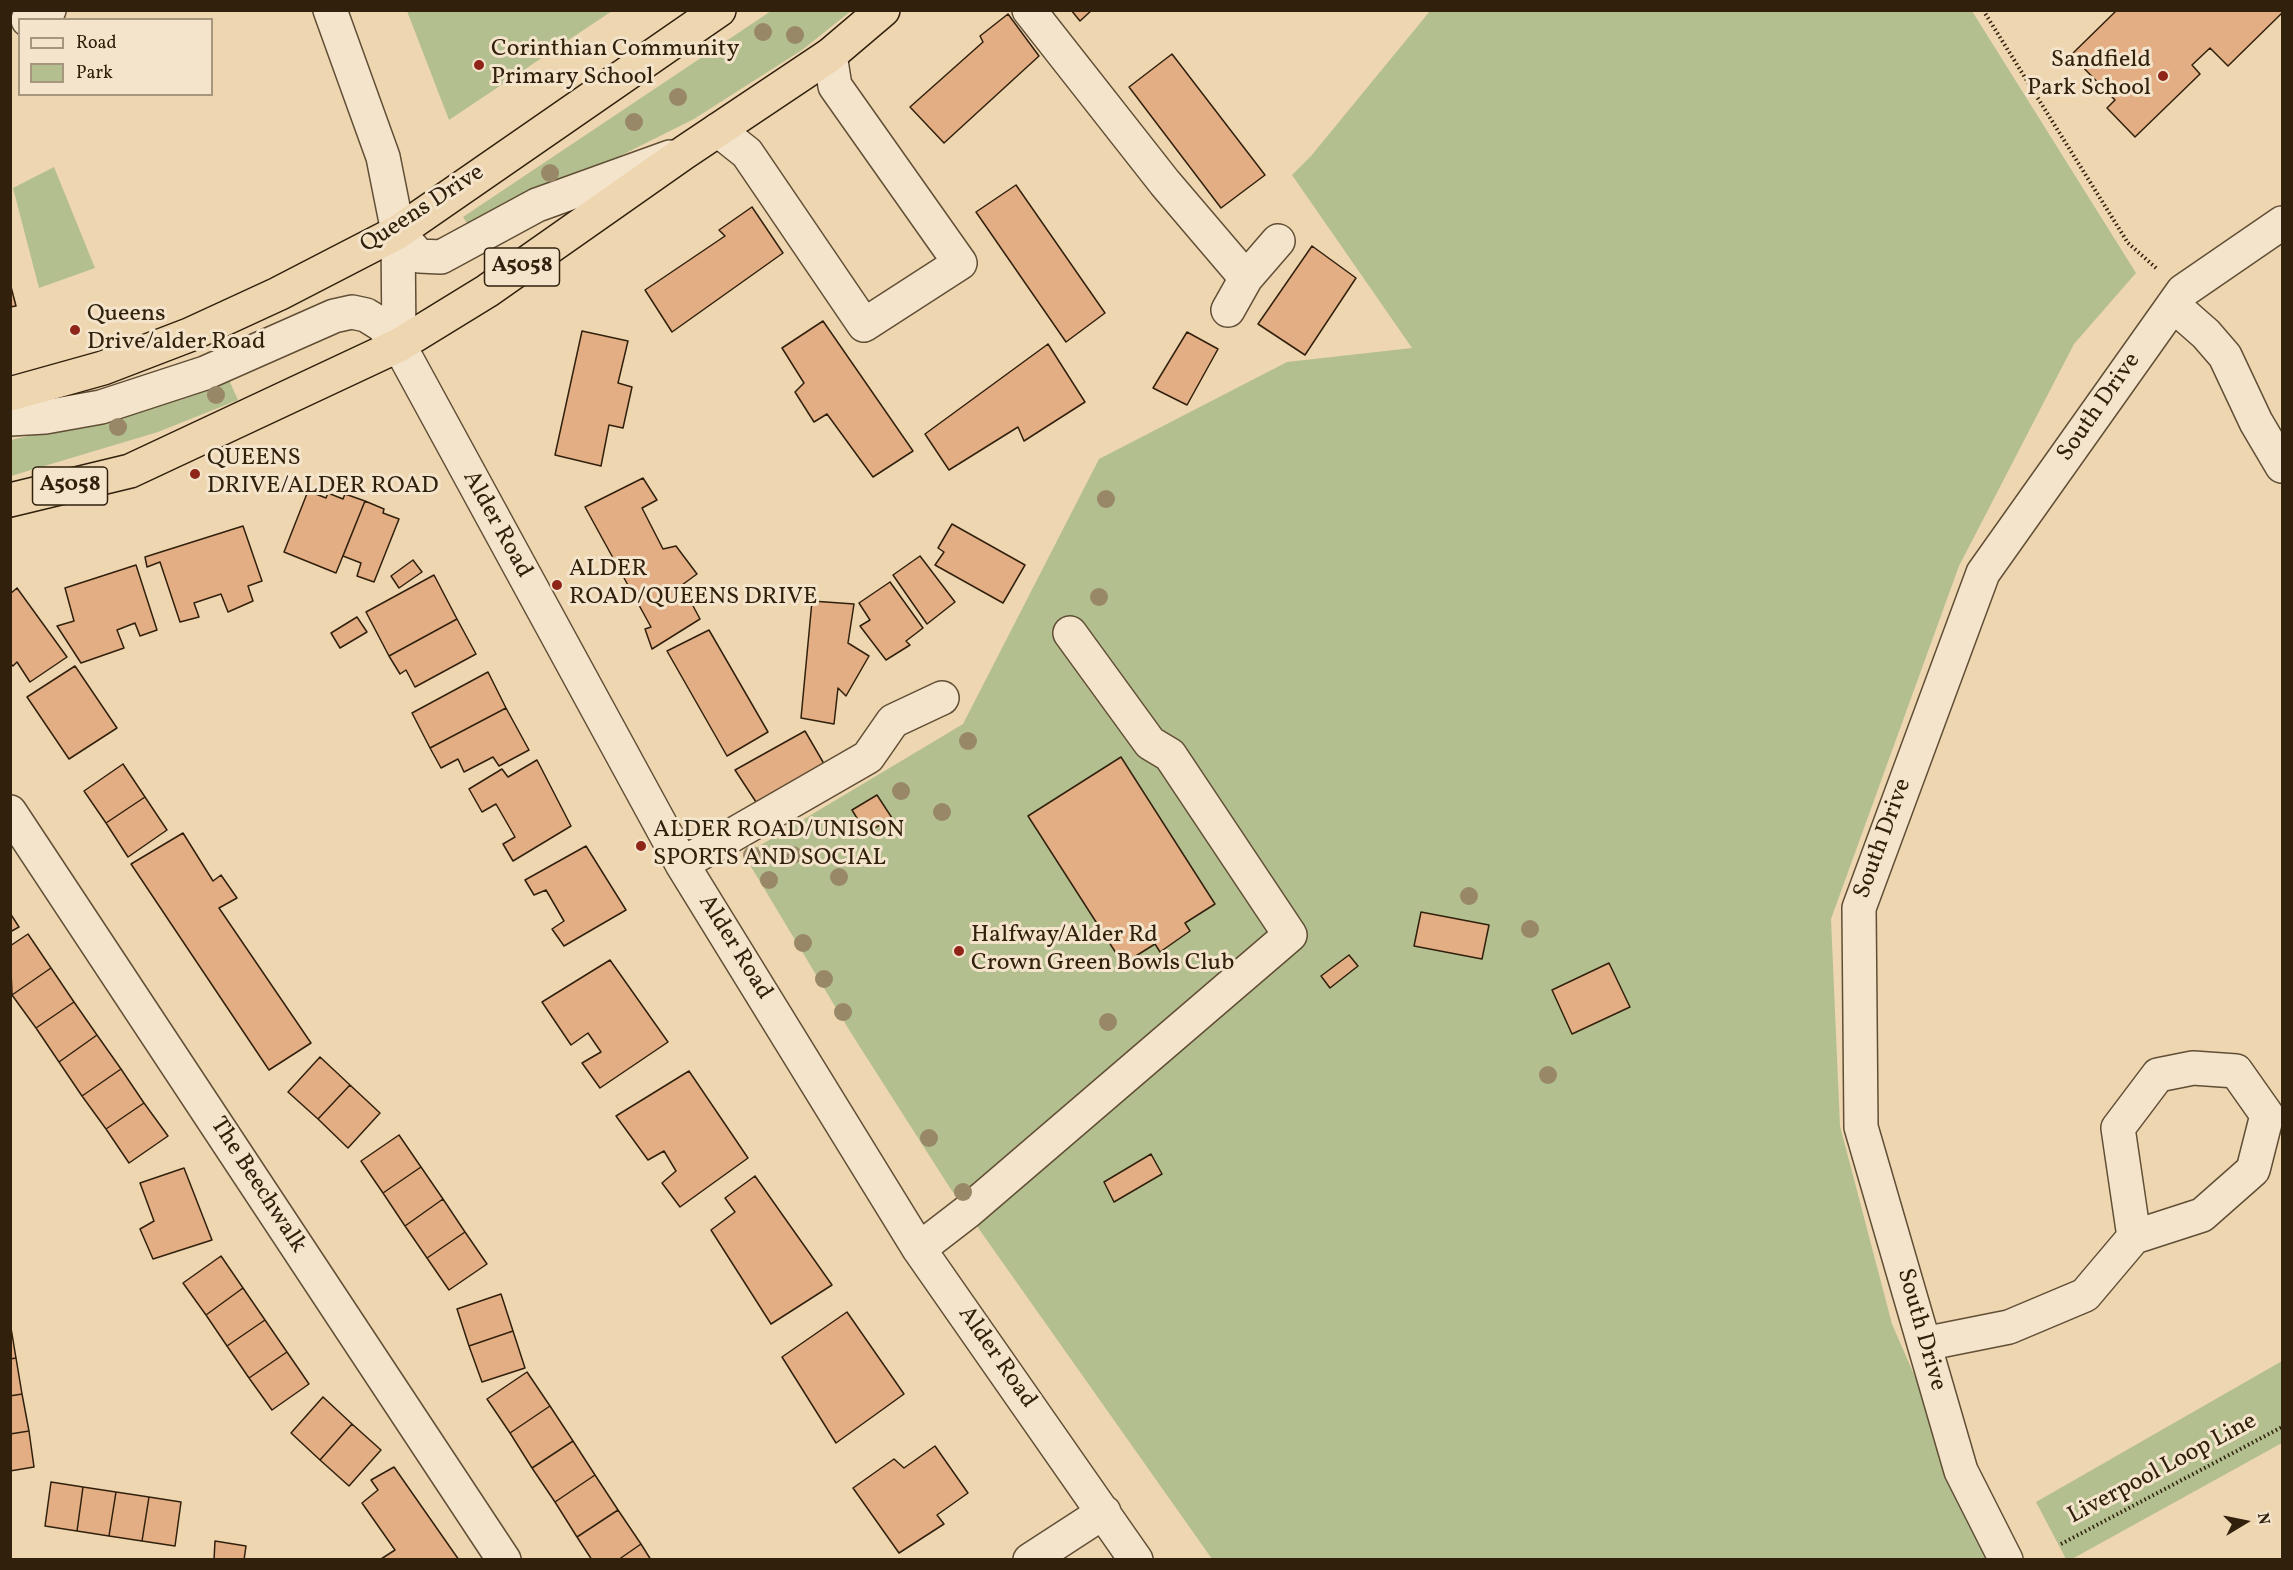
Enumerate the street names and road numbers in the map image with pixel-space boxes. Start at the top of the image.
street label: Queens Drive [356,159,490,261]
road number: A5058 [484,248,560,286]
street label: South Drive [2052,348,2148,468]
street label: Alder Road [455,466,537,584]
road number: A5058 [32,467,107,505]
street label: South Drive [1849,775,1919,903]
street label: Alder Road [691,890,777,1006]
street label: The Beechwalk [202,1113,312,1259]
street label: South Drive [1889,1266,1951,1394]
street label: Alder Road [950,1301,1042,1415]
street label: Liverpool Loop Line [2064,1408,2262,1532]

